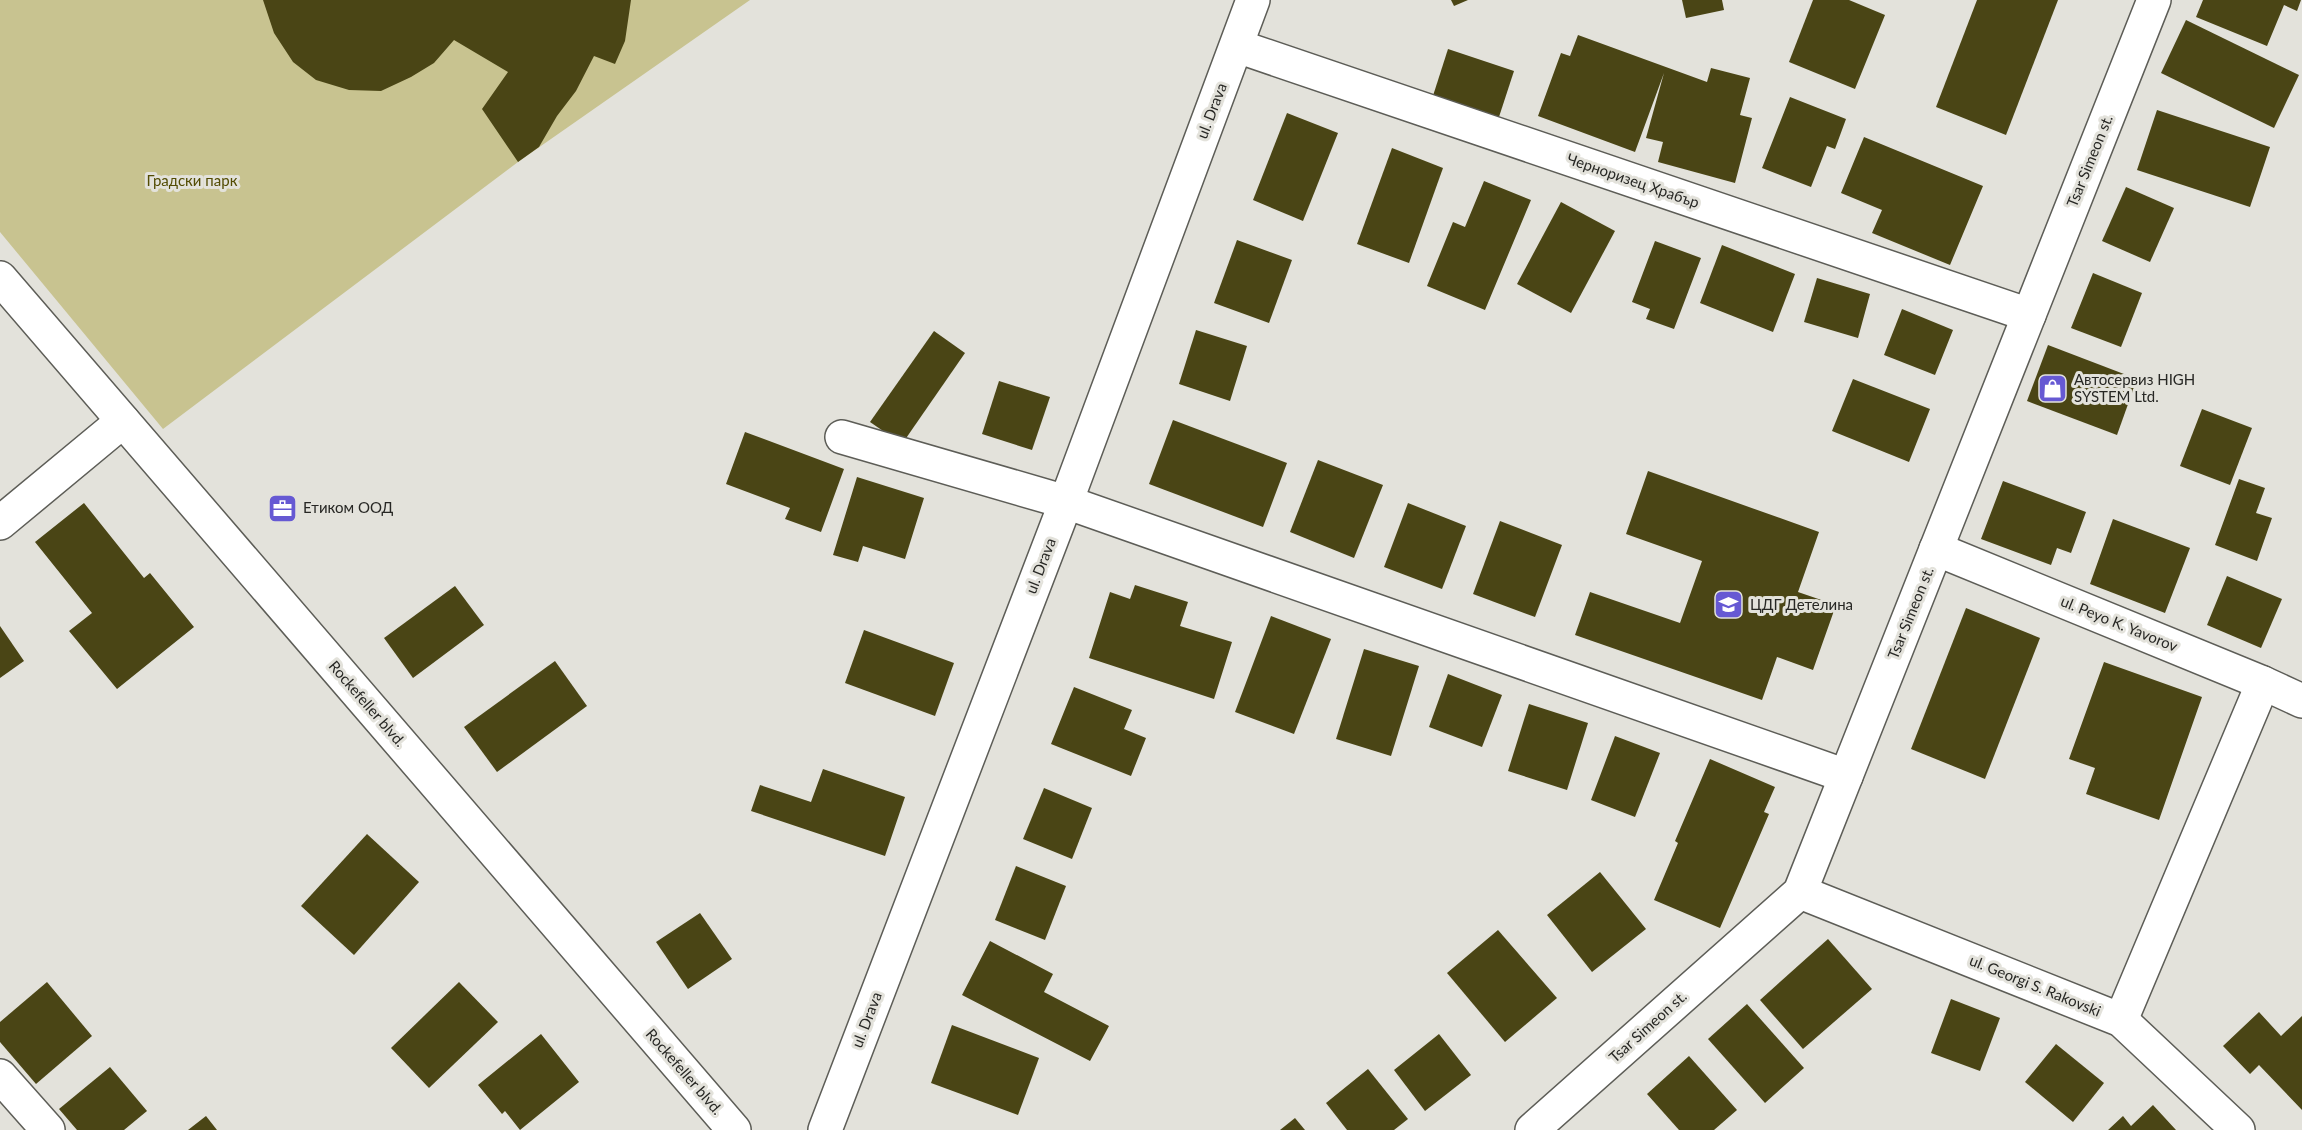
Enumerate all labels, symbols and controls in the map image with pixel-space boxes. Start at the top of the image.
street label: ul. Drava [1192,80,1230,141]
street label: Tsar Simeon st. [2062,112,2116,209]
street label: Черноризец Храбър [1565,149,1702,211]
park label: Градски парк [147,171,238,189]
place label: Автосервиз HIGH SYSTEM Ltd. [2074,370,2195,405]
shop icon: Автосервиз HIGH SYSTEM Ltd. [2037,373,2069,405]
office icon: Етиком ООД [266,492,298,524]
place label: Етиком ООД [303,498,393,516]
street label: ul. Drava [1021,535,1059,596]
street label: Tsar Simeon st. [1883,564,1937,661]
school or university icon: ЦДГ Детелина [1713,589,1745,621]
street label: ul. Peyo K. Yavorov [2058,591,2181,655]
place label: ЦДГ Детелина [1750,595,1853,613]
street label: Rockefeller blvd. [326,657,410,750]
street label: ul. Georgi S. Rakovski [1967,950,2104,1020]
street label: Tsar Simeon st. [1605,987,1690,1066]
street label: ul. Drava [847,989,885,1050]
street label: Rockefeller blvd. [643,1025,727,1118]

